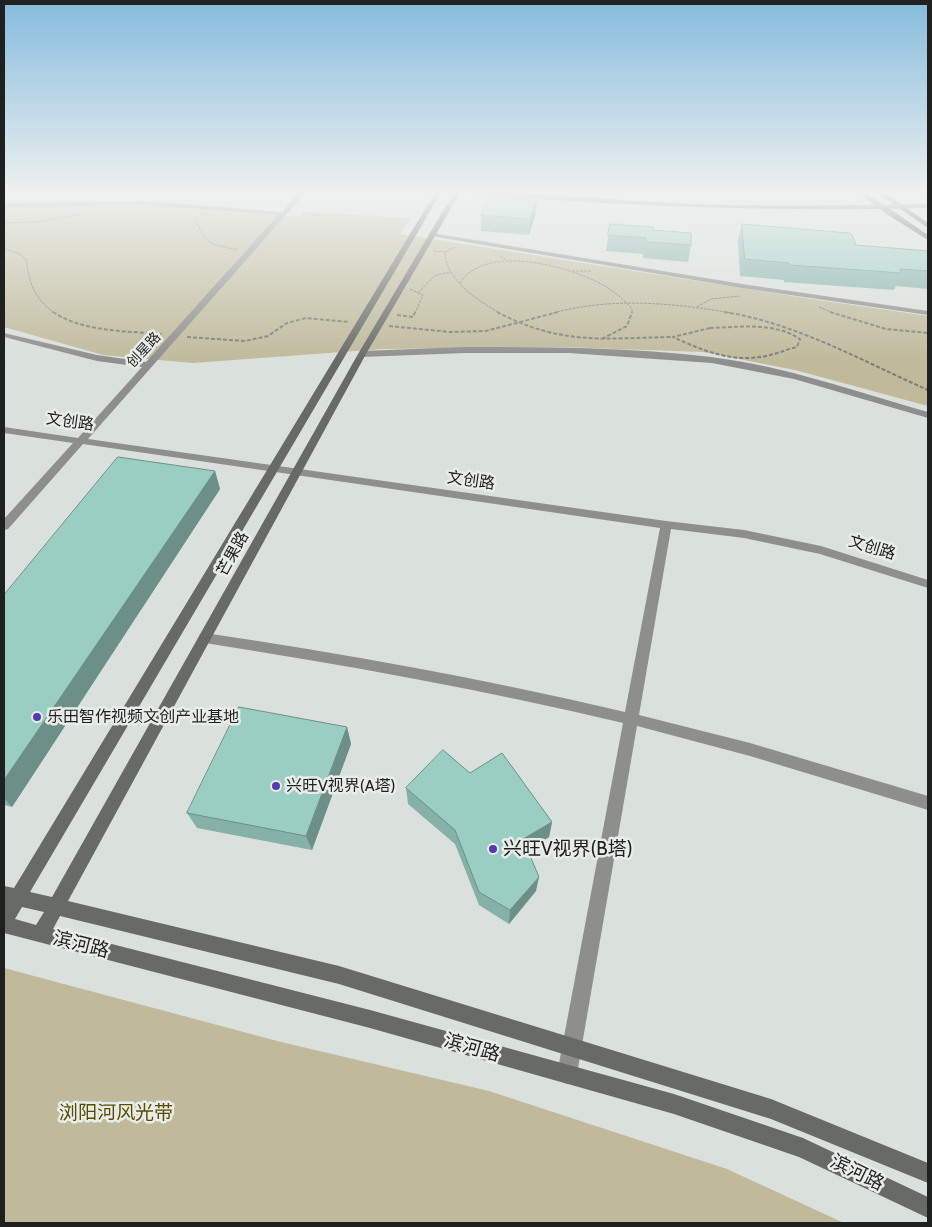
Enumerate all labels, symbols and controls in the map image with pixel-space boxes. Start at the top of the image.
street label: 创星路 [124,329,164,371]
street label: 文创路 [45,409,95,435]
street label: 文创路 [446,468,496,494]
street label: 芒果路 [213,528,253,580]
street label: 文创路 [846,532,898,564]
place label: 乐田智作视频文创产业基地 [47,707,239,727]
marker: 乐田智作视频文创产业基地 [31,711,43,723]
place label: 兴旺V视界(A塔) [286,776,396,796]
marker: 兴旺V视界(A塔) [270,780,282,792]
place label: 兴旺V视界(B塔) [503,838,633,860]
marker: 兴旺V视界(B塔) [487,843,499,855]
street label: 滨河路 [51,927,111,963]
street label: 滨河路 [441,1029,503,1067]
park label: 浏阳河风光带 [59,1102,173,1124]
street label: 滨河路 [826,1150,888,1196]

